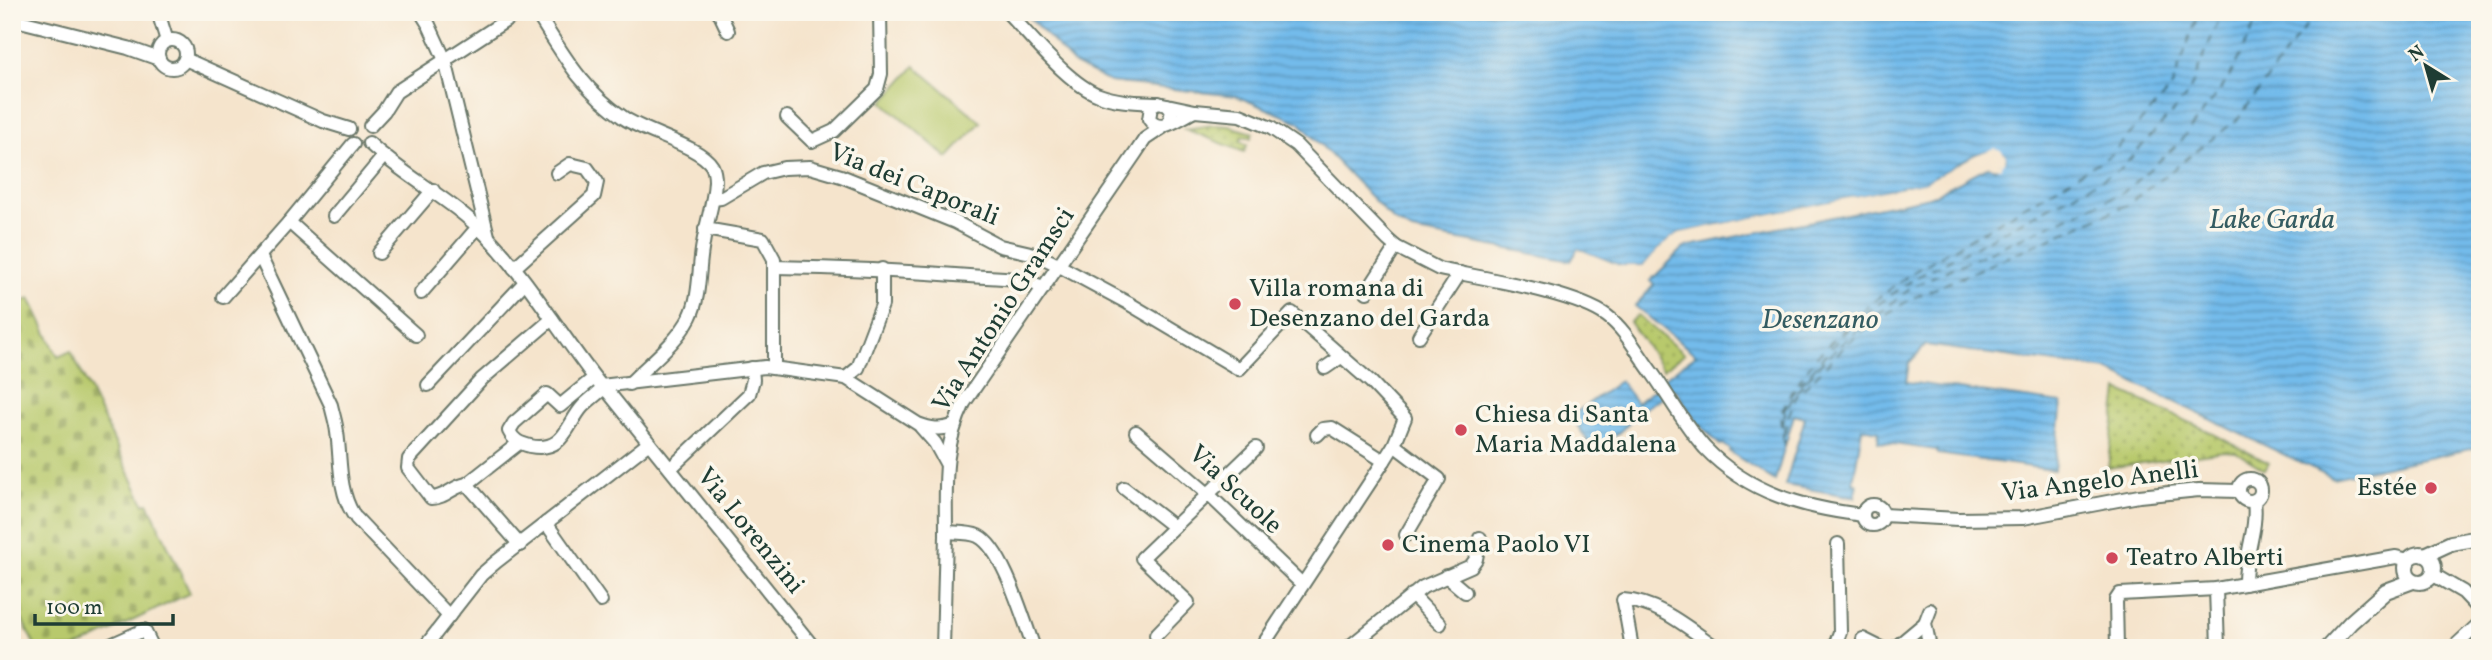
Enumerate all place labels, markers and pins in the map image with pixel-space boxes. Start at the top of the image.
place label: Villa romana di Desenzano del Garda [1249,271,1490,337]
marker: Villa romana di Desenzano del Garda [1227,296,1243,312]
place label: Chiesa di Santa Maria Maddalena [1475,397,1677,463]
marker: Chiesa di Santa Maria Maddalena [1453,422,1469,438]
place label: Estée [2357,470,2417,506]
marker: Estée [2423,480,2439,496]
place label: Cinema Paolo VI [1402,527,1591,563]
marker: Cinema Paolo VI [1380,537,1396,553]
place label: Teatro Alberti [2126,540,2284,576]
marker: Teatro Alberti [2104,550,2120,566]

